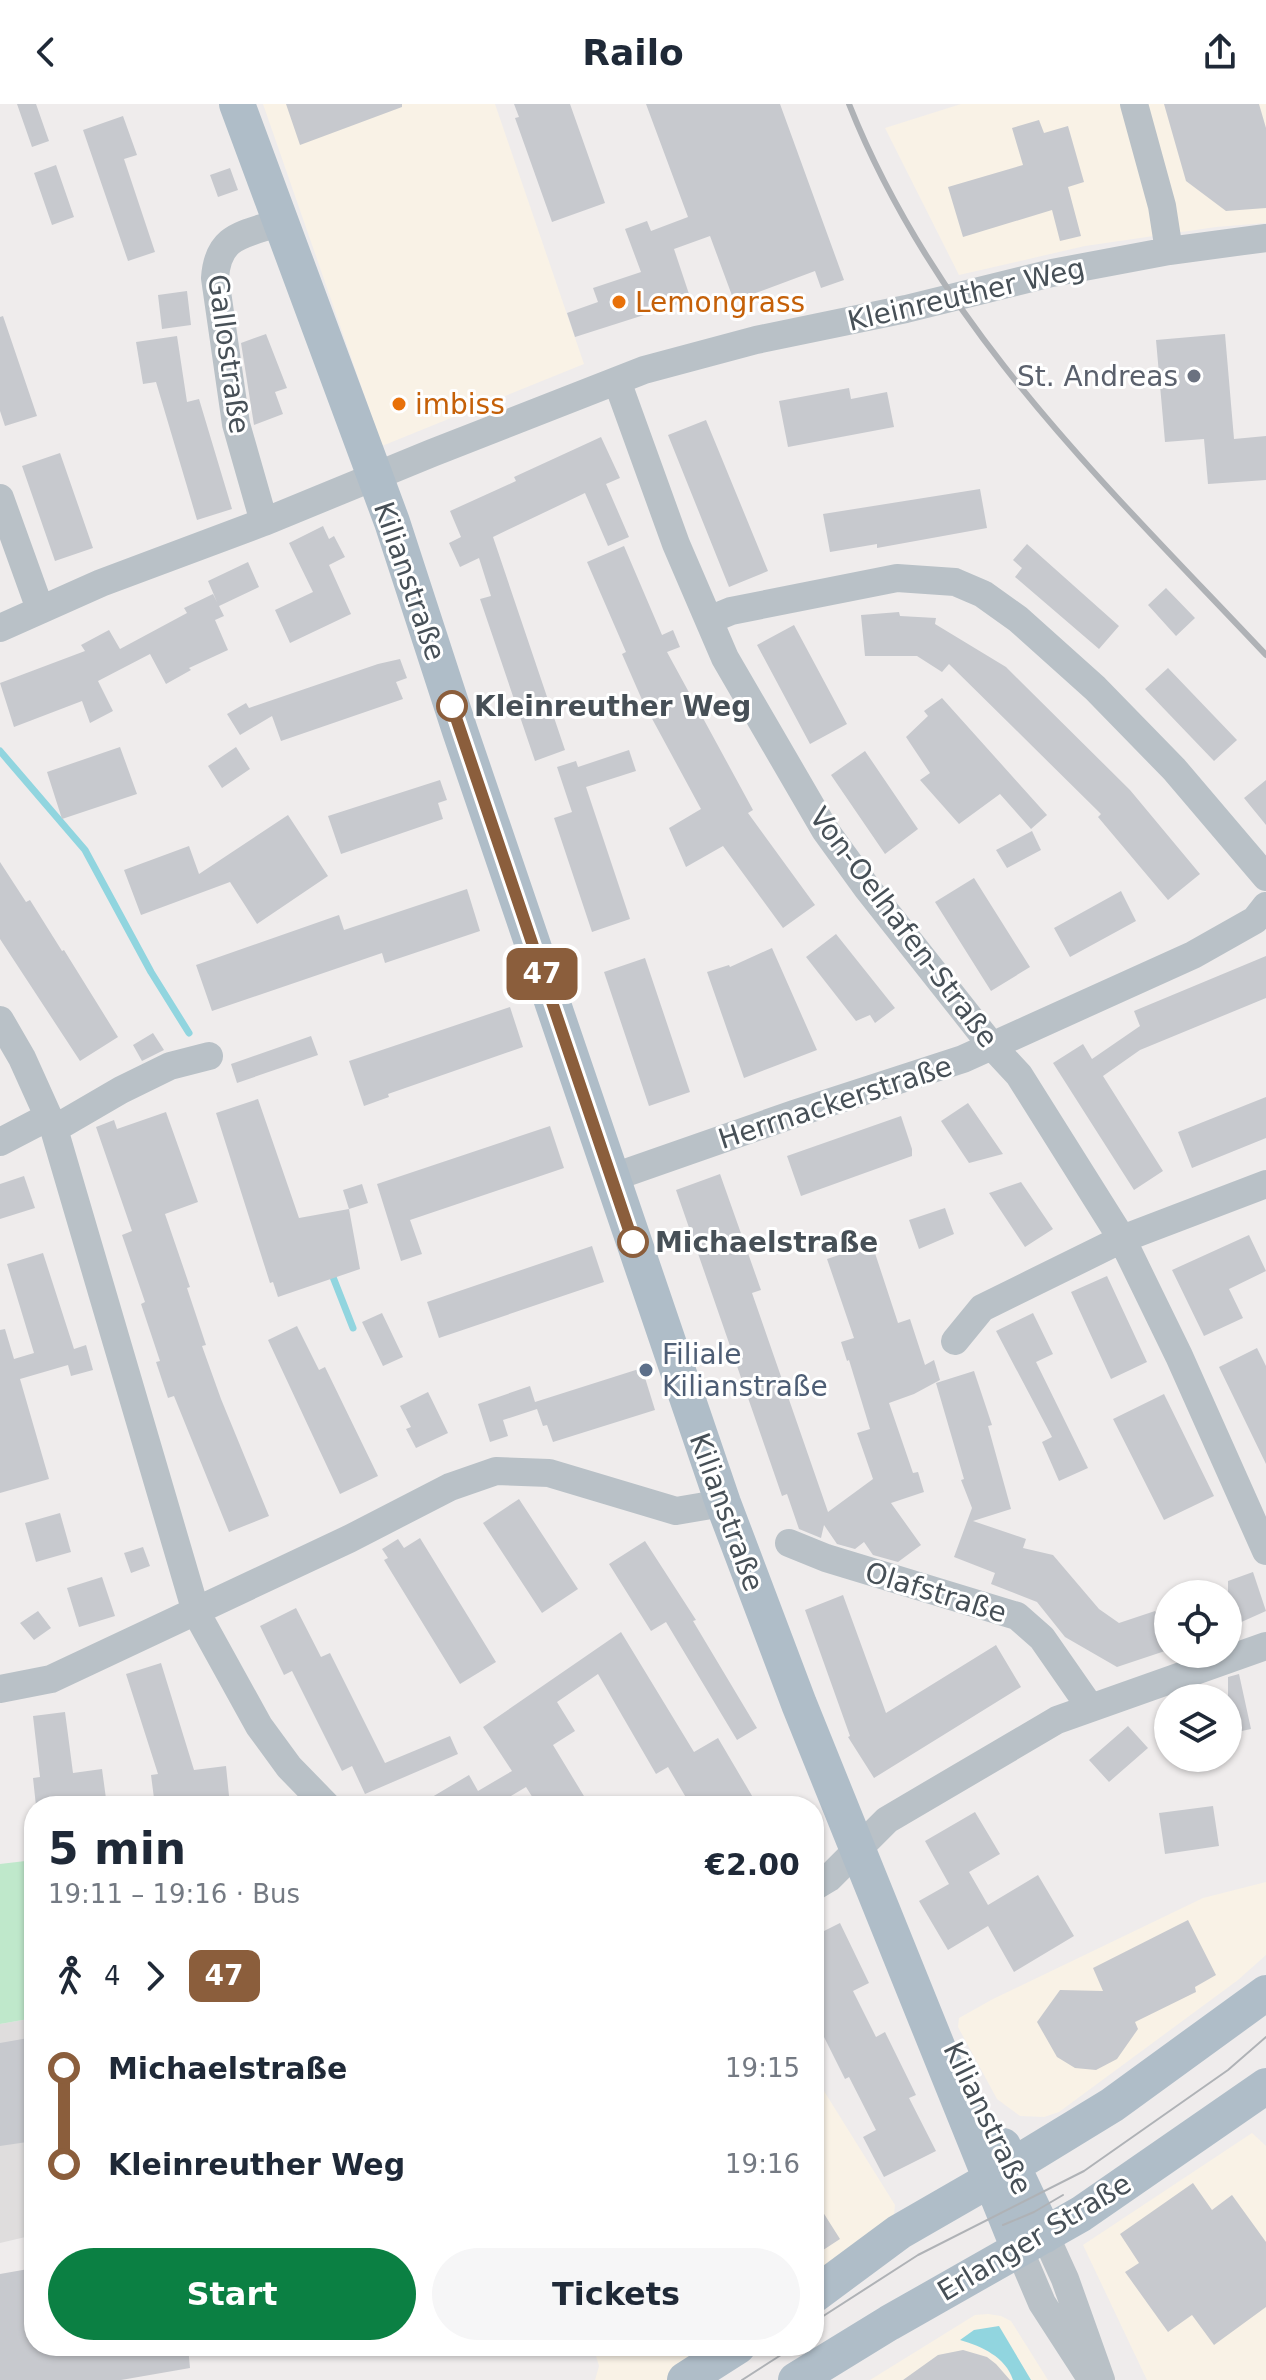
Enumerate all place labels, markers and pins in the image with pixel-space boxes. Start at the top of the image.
place label: Lemongrass [635,286,805,319]
marker: Lemongrass [610,293,628,311]
place label: St. Andreas [1017,360,1178,393]
marker: St. Andreas [1185,367,1203,385]
place label: imbiss [415,388,505,421]
marker: imbiss [390,395,408,413]
place label: Kleinreuther Weg [474,690,751,723]
marker: Kleinreuther Weg [437,691,467,721]
place label: Michaelstraße [655,1226,878,1259]
marker: Michaelstraße [618,1227,648,1257]
place label: Filiale Kilianstraße [662,1338,828,1403]
marker: Filiale Kilianstraße [637,1361,655,1379]

